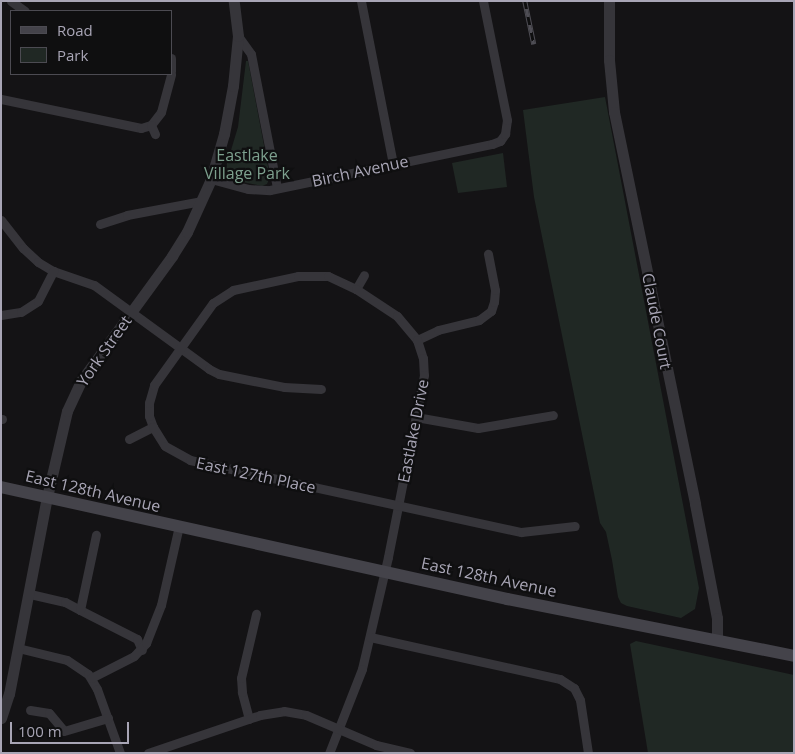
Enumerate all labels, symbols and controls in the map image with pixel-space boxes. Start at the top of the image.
legend [10,10,172,75]
text: Road [57,20,93,40]
text: Park [57,45,88,65]
park label: Eastlake Village Park [204,145,290,183]
street label: Birch Avenue [310,151,410,191]
street label: Claude Court [638,271,676,371]
street label: York Street [73,312,135,390]
street label: Eastlake Drive [394,378,432,484]
street label: East 127th Place [195,453,317,497]
street label: East 128th Avenue [24,466,162,516]
street label: East 128th Avenue [419,553,559,601]
scale bar [12,712,131,744]
text: 100 m [18,721,62,741]

